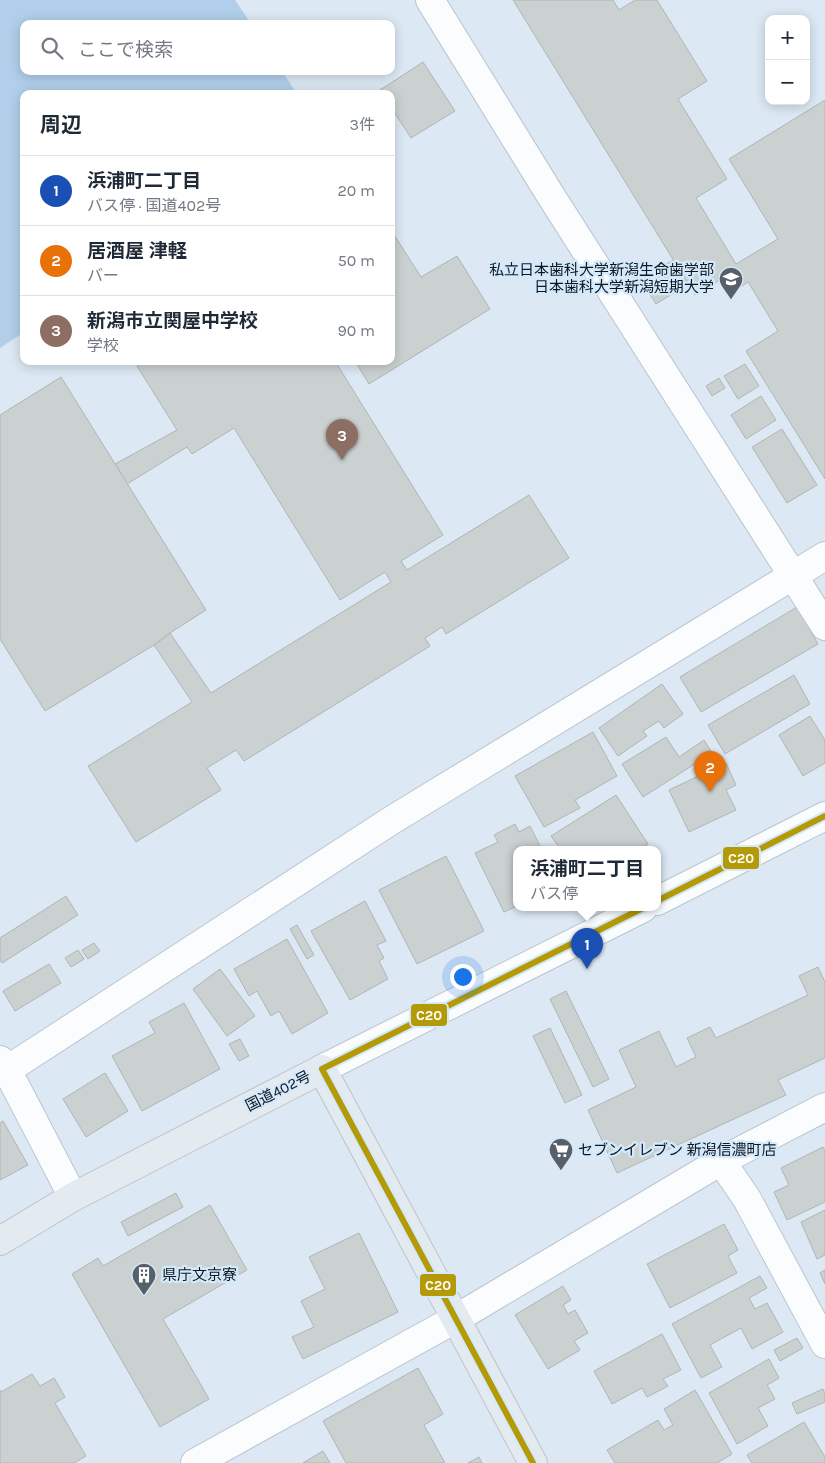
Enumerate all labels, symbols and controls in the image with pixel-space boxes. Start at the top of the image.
map controls [765,15,810,105]
button: + [765,15,810,60]
search box [20,20,395,75]
icon: search [38,34,66,62]
text: ここで検索 [78,39,173,61]
button: − [765,60,810,105]
text: 周辺 [40,113,82,137]
text: 3件 [350,115,375,134]
text: 浜浦町二丁目 [87,170,201,192]
text: 1 [53,181,59,200]
text: 20 m [337,181,375,200]
text: バス停 · 国道402号 [87,196,221,215]
text: 居酒屋 津軽 [87,240,187,262]
text: 2 [51,251,61,270]
text: 50 m [338,251,375,270]
place label: 私立日本歯科大学新潟生命歯学部 日本歯科大学新潟短期大学 [489,261,714,296]
text: バー [87,266,119,285]
school or university icon: 私立日本歯科大学新潟生命歯学部 日本歯科大学新潟短期大学 [718,266,744,300]
text: 新潟市立関屋中学校 [87,310,258,332]
text: 3 [51,321,61,340]
text: 90 m [337,321,375,340]
text: 学校 [87,336,119,355]
pin: 3 [326,419,358,460]
pin: 2 [694,751,726,792]
popup [513,846,661,911]
line badge: C20 [722,846,760,870]
text: C20 [728,850,754,867]
text: 浜浦町二丁目 [530,858,644,880]
text: バス停 [530,884,578,903]
pin: 1 [571,928,603,969]
your location [450,964,476,990]
line badge: C20 [410,1003,448,1027]
text: C20 [416,1007,442,1024]
street label: 国道402号 [242,1067,314,1115]
supermarket icon: セブンイレブン 新潟信濃町店 [548,1137,574,1171]
place label: セブンイレブン 新潟信濃町店 [578,1141,777,1159]
building icon: 県庁文京寮 [131,1262,157,1296]
place label: 県庁文京寮 [162,1266,237,1284]
line badge: C20 [419,1273,457,1297]
text: C20 [425,1277,451,1294]

